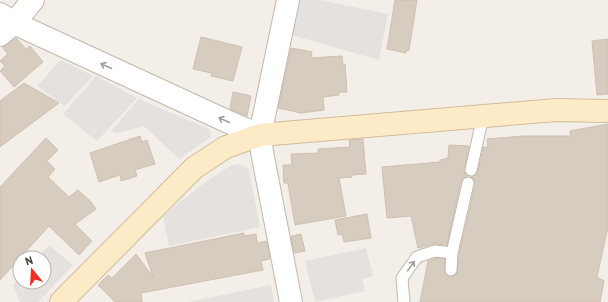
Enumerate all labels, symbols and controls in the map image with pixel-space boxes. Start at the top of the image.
one-way arrow [101,62,113,69]
one-way arrow [219,116,231,123]
north arrow [12,250,52,290]
text: N [23,253,35,268]
one-way arrow [406,261,415,272]

